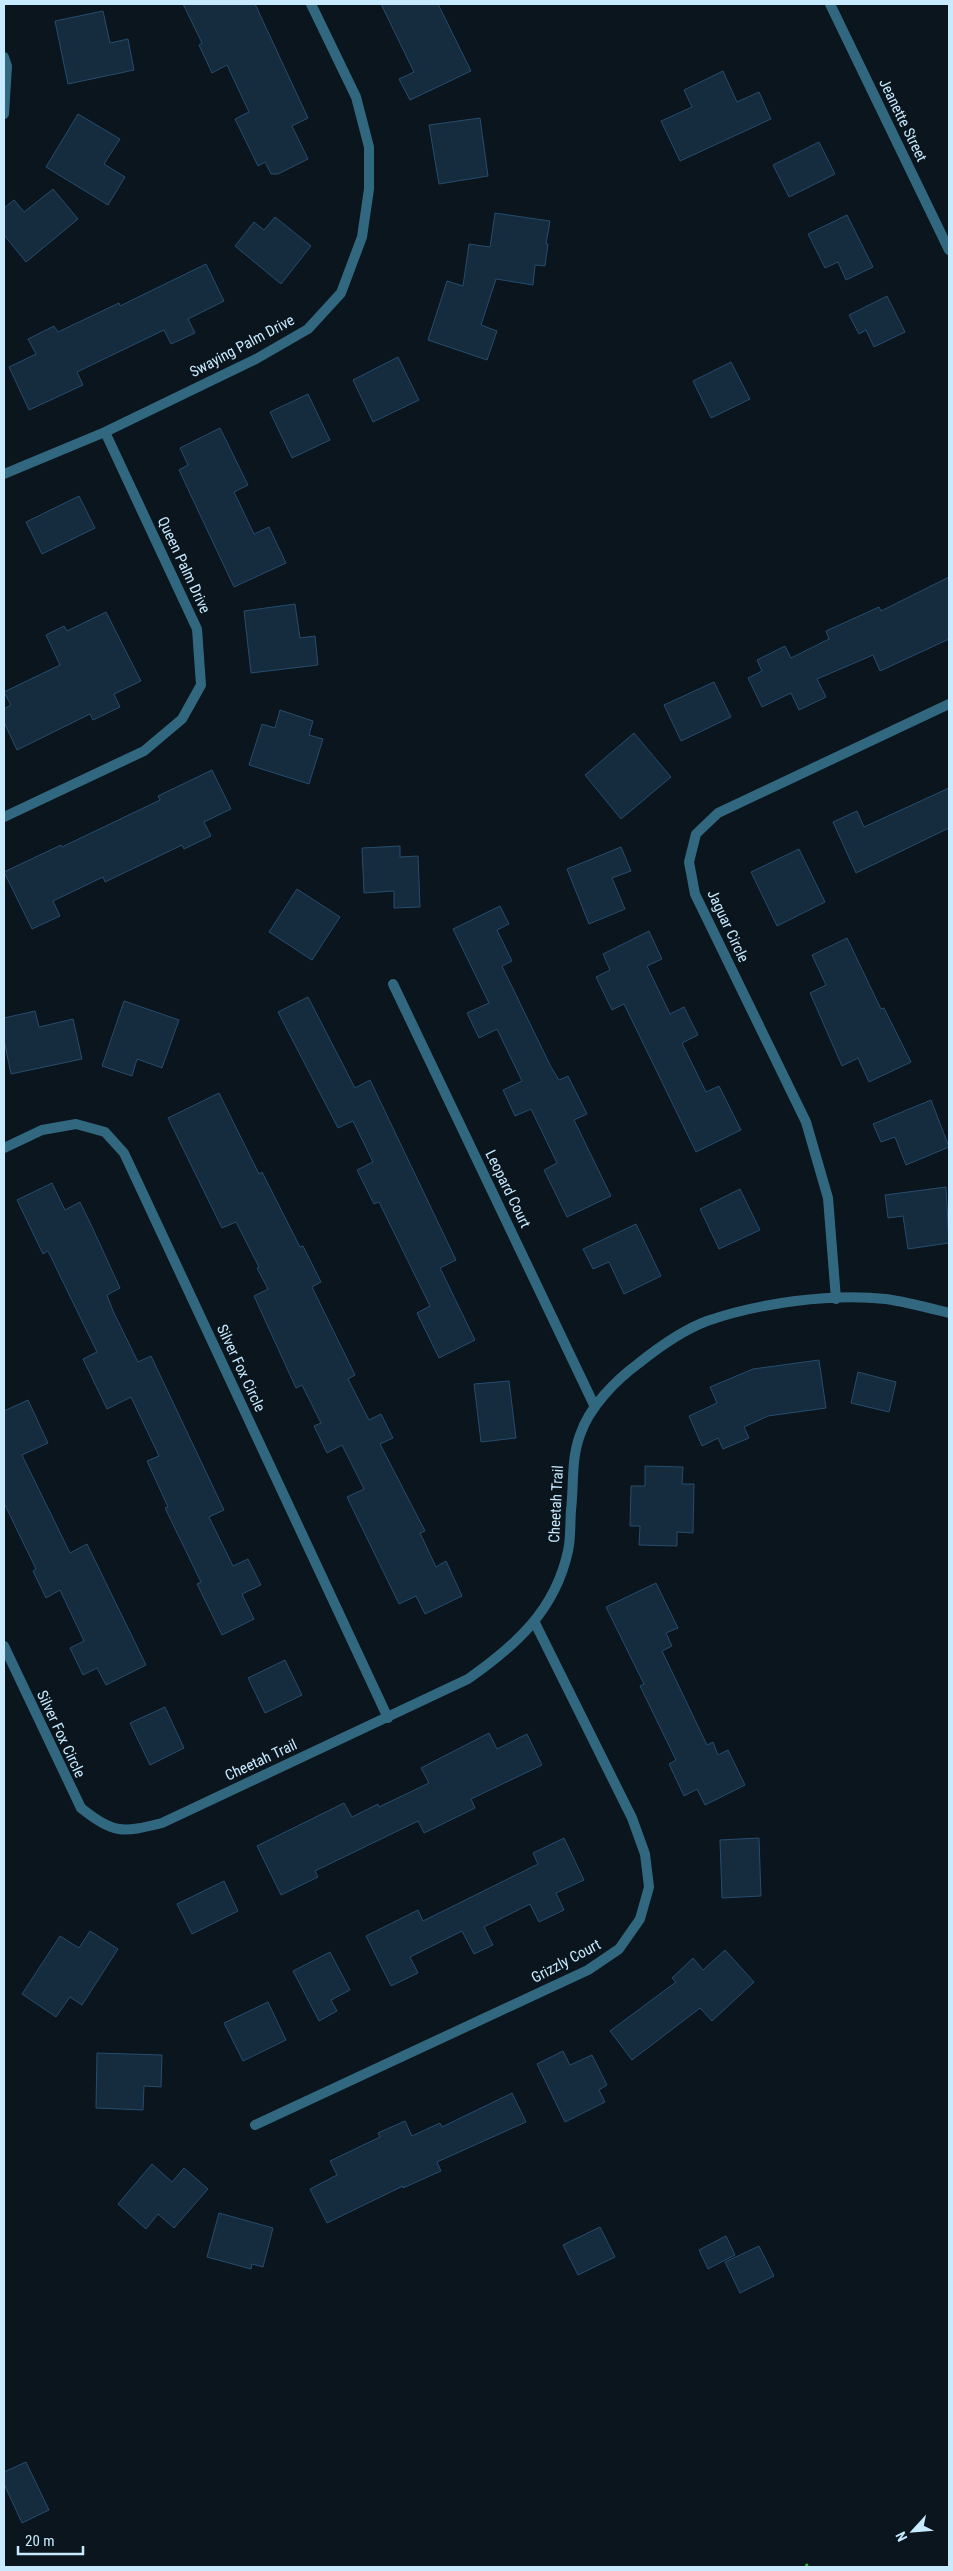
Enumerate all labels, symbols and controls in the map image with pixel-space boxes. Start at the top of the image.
street label: Jeanette Street [875,75,931,165]
street label: Swaying Palm Drive [187,311,297,381]
street label: Queen Palm Drive [154,514,214,616]
street label: Jaguar Circle [703,887,753,965]
street label: Leopard Court [481,1147,535,1231]
street label: Silver Fox Circle [213,1321,269,1415]
street label: Cheetah Trail [545,1465,567,1543]
street label: Silver Fox Circle [33,1687,89,1781]
street label: Cheetah Trail [222,1735,300,1785]
street label: Grizzly Court [528,1935,604,1987]
north arrow [888,2506,938,2556]
scale bar [18,2524,82,2556]
text: N [892,2529,910,2544]
text: 20 m [25,2532,55,2550]

